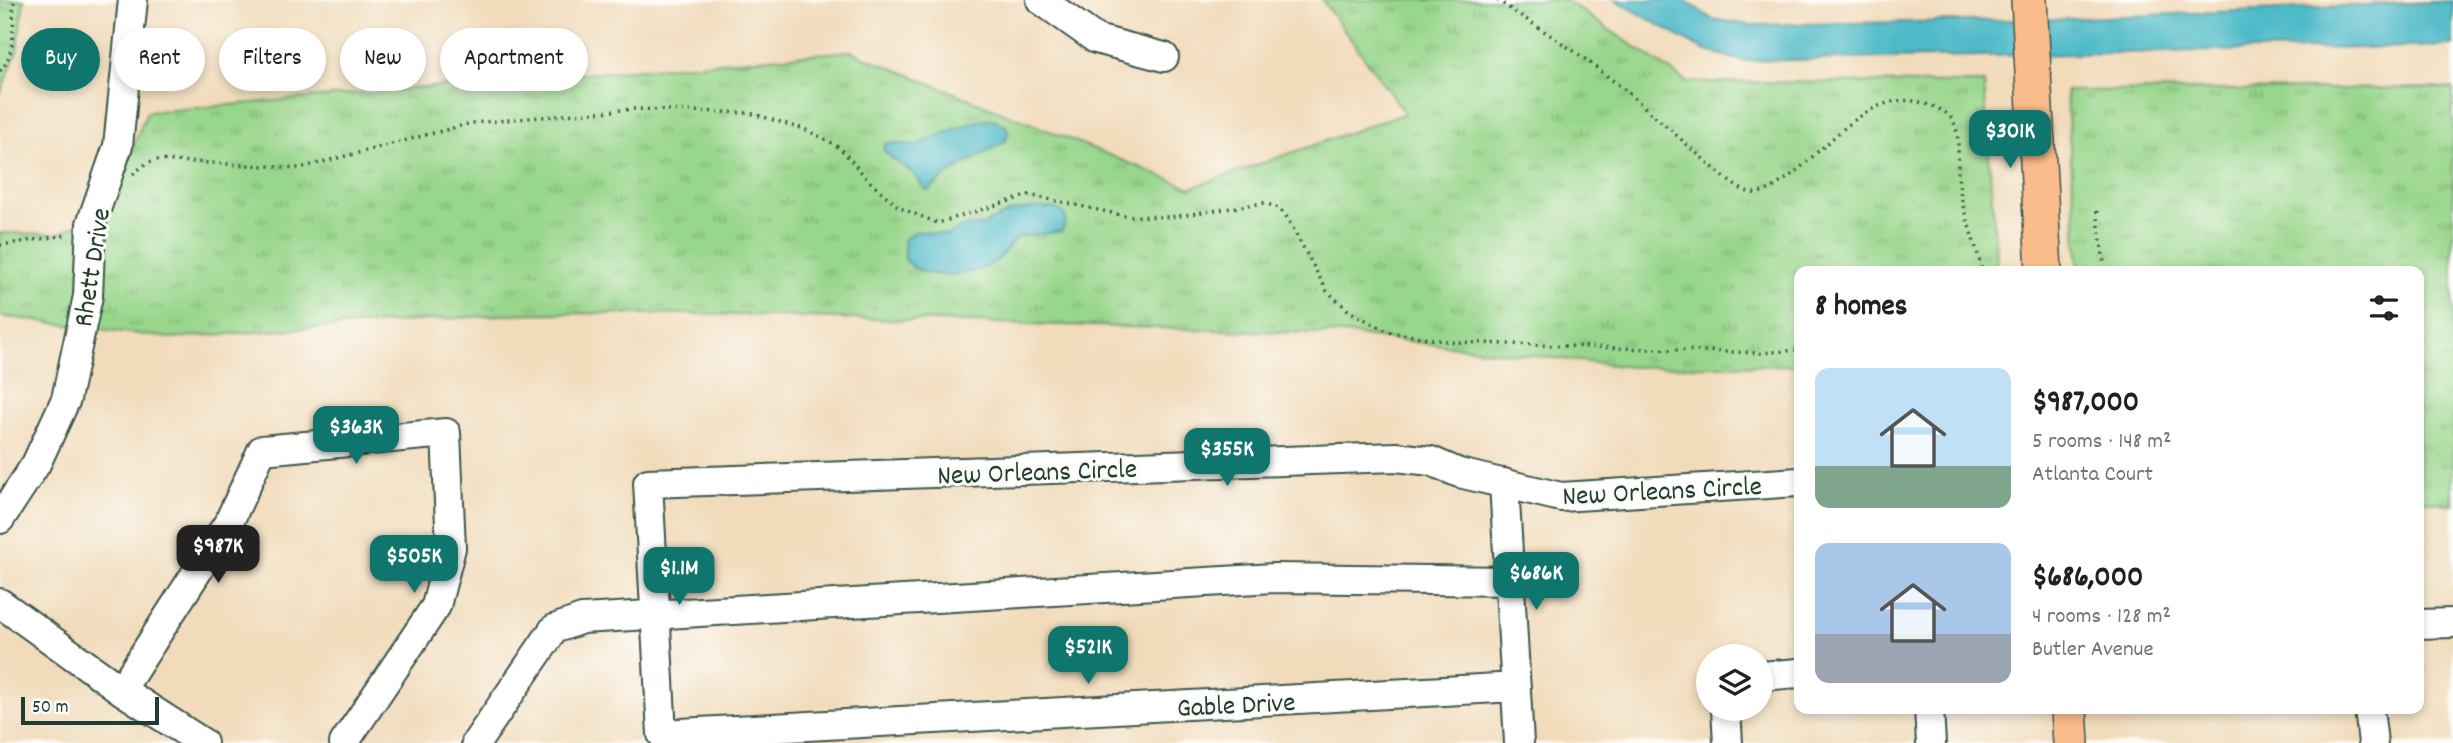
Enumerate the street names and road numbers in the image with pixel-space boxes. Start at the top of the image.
street label: Rhett Drive [66,205,124,330]
street label: New Orleans Circle [937,452,1138,498]
street label: New Orleans Circle [1561,469,1763,519]
street label: Gable Drive [1176,685,1297,731]

